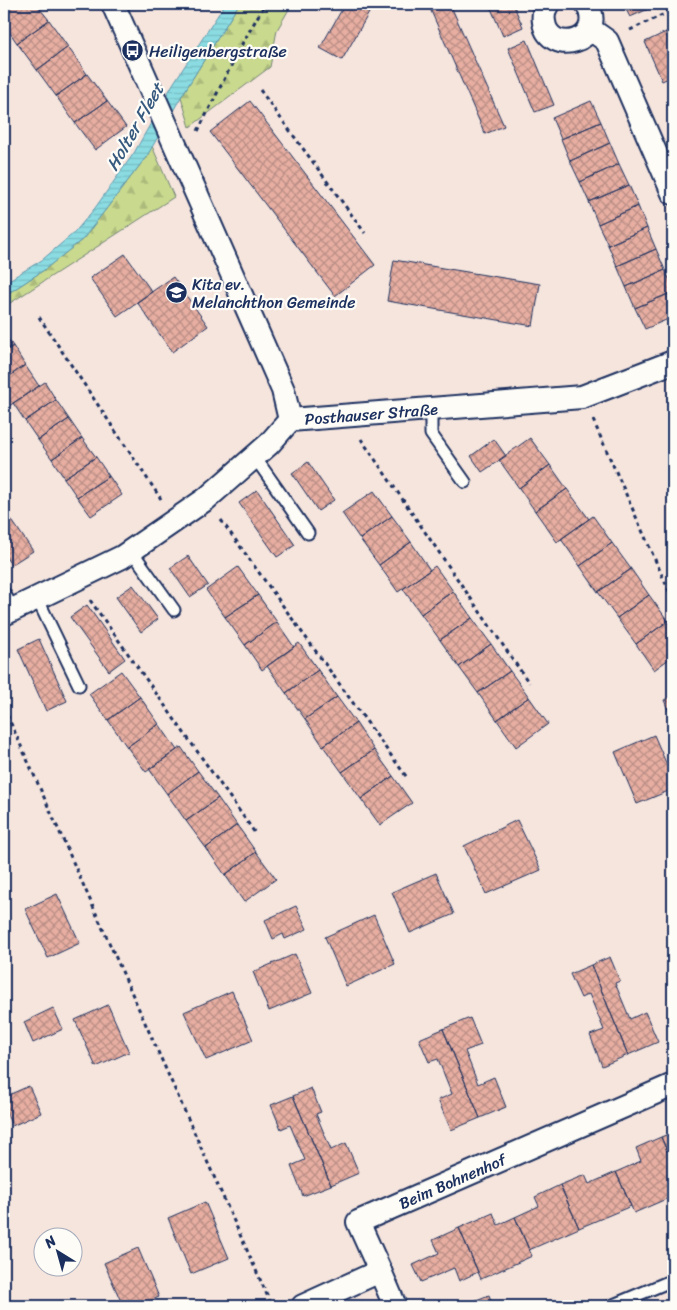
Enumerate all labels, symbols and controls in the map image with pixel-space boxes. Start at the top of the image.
place label: Heiligenbergstraße [149,37,287,66]
bus stop icon: Heiligenbergstraße [121,39,145,63]
water label: Holter Fleet [97,75,174,177]
place label: Kita ev. Melanchthon Gemeinde [192,270,355,317]
school or university icon: Kita ev. Melanchthon Gemeinde [164,281,188,305]
street label: Posthauser Straße [303,394,439,433]
street label: Beim Bohnenhof [394,1144,513,1217]
north arrow [32,1228,82,1278]
text: N [38,1229,62,1256]

